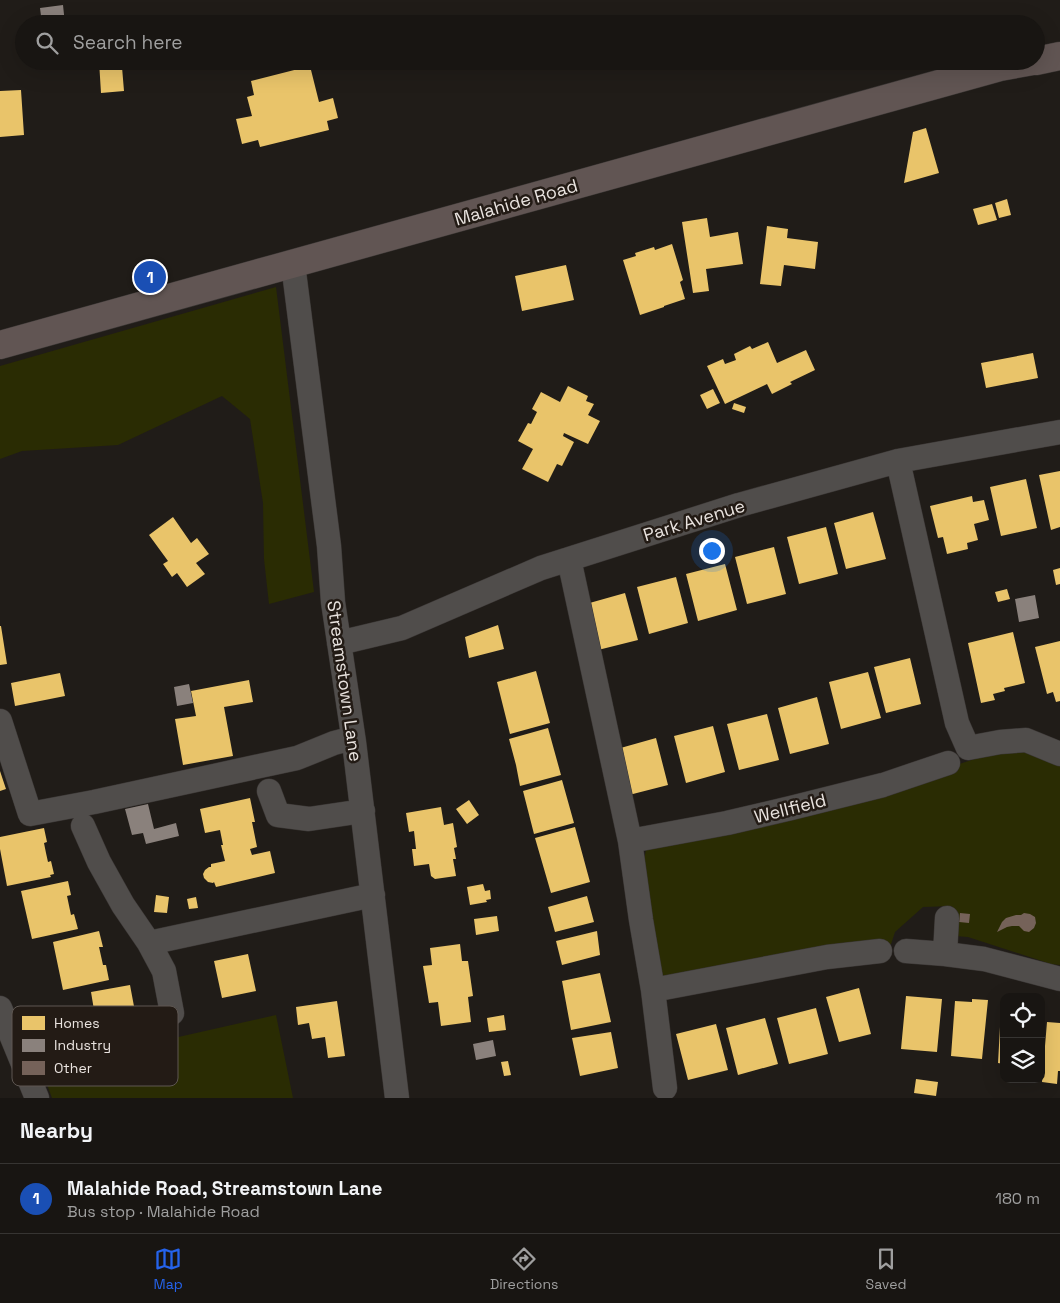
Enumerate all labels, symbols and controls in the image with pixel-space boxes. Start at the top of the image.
search box [15,15,1045,70]
icon: search [33,29,61,57]
text: Search here [73,30,183,55]
street label: Malahide Road [452,173,580,231]
pin: 1 [134,258,166,296]
street label: Park Avenue [640,494,748,546]
your location [699,538,725,564]
street label: Streamstown Lane [322,599,368,763]
street label: Wellfield [752,788,828,828]
map controls [1000,993,1045,1083]
button: locate [1000,993,1045,1038]
legend [12,1006,178,1086]
text: Homes [54,1014,100,1032]
text: Industry [54,1036,111,1054]
button: layers [1000,1038,1045,1083]
text: Other [54,1059,92,1077]
text: Nearby [20,1117,93,1144]
text: Malahide Road, Streamstown Lane [67,1176,382,1201]
text: 1 [32,1188,40,1209]
text: 180 m [995,1188,1040,1209]
text: Bus stop · Malahide Road [67,1201,260,1222]
tab: Map [154,1245,183,1293]
tab: Directions [490,1245,558,1293]
tab: Saved [866,1245,906,1293]

